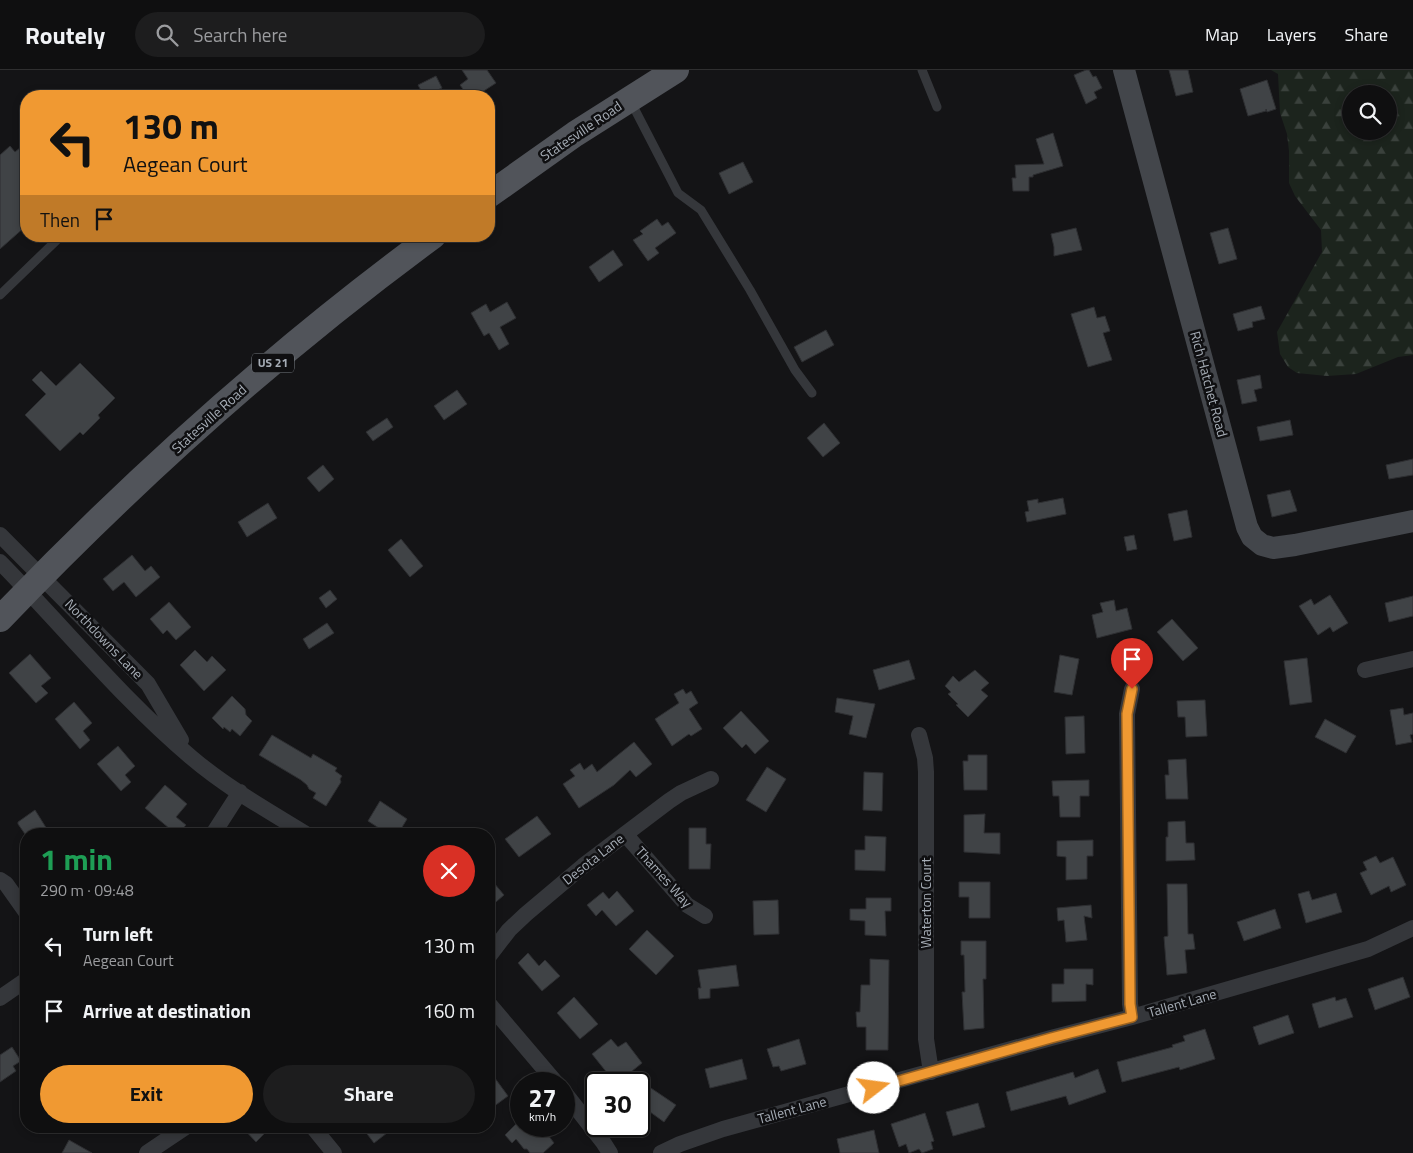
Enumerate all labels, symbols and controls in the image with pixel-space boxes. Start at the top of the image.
search box [135,12,485,57]
text: Routely [25,17,105,53]
text: Search here [193,20,287,49]
icon: search [153,21,181,49]
text: Map [1205,21,1239,48]
text: Layers [1267,21,1316,48]
text: Share [1344,21,1388,48]
map controls [1342,85,1397,140]
button: search [1342,85,1397,140]
street label: Statesville Road [536,95,626,166]
text: 130 m [123,99,219,153]
icon: left [40,110,105,175]
text: Aegean Court [123,147,248,181]
text: Then [40,205,80,234]
icon: arrive [90,205,118,233]
street label: Rich Hatchet Road [1185,329,1234,439]
road number: US 21 [252,354,294,372]
street label: Statesville Road [167,379,251,458]
street label: Northdowns Lane [60,594,148,684]
pin [1111,638,1153,689]
icon: arrive [1118,645,1146,673]
street label: Desota Lane [557,828,628,889]
text: 1 min [40,836,113,882]
street label: Thames Way [631,841,698,912]
button: close [423,845,475,897]
street label: Waterton Court [915,857,936,949]
text: 290 m · 09:48 [40,878,134,902]
text: Turn left [83,919,153,948]
text: 130 m [423,931,475,960]
icon: left [40,932,68,960]
text: Aegean Court [83,948,174,972]
street label: Tallent Lane [1145,983,1219,1022]
text: Arrive at destination [83,996,251,1025]
text: 160 m [423,996,475,1025]
icon: arrive [40,997,68,1025]
position arrow [847,1061,899,1113]
button: Exit [40,1065,253,1123]
button: Share [263,1065,475,1123]
speed limit sign: 30 [585,1072,650,1137]
text: 27 [528,1079,557,1117]
street label: Tallent Lane [755,1090,829,1129]
text: km/h [529,1107,556,1126]

